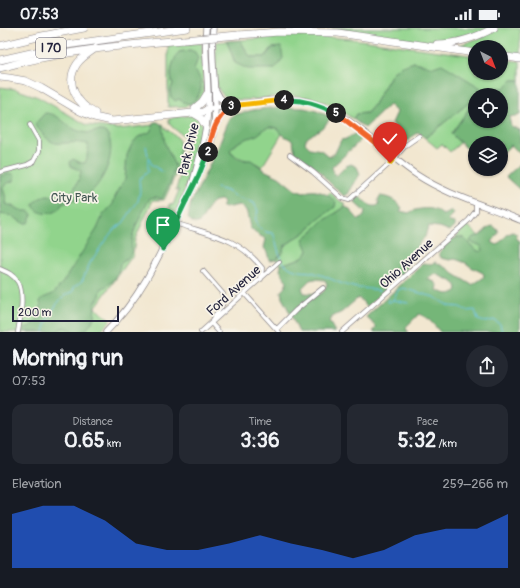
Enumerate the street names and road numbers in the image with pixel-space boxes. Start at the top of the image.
road number: I 70 [36,38,66,58]
street label: Park Drive [175,121,203,177]
street label: Ohio Avenue [377,235,437,292]
street label: Ford Avenue [203,262,265,319]

